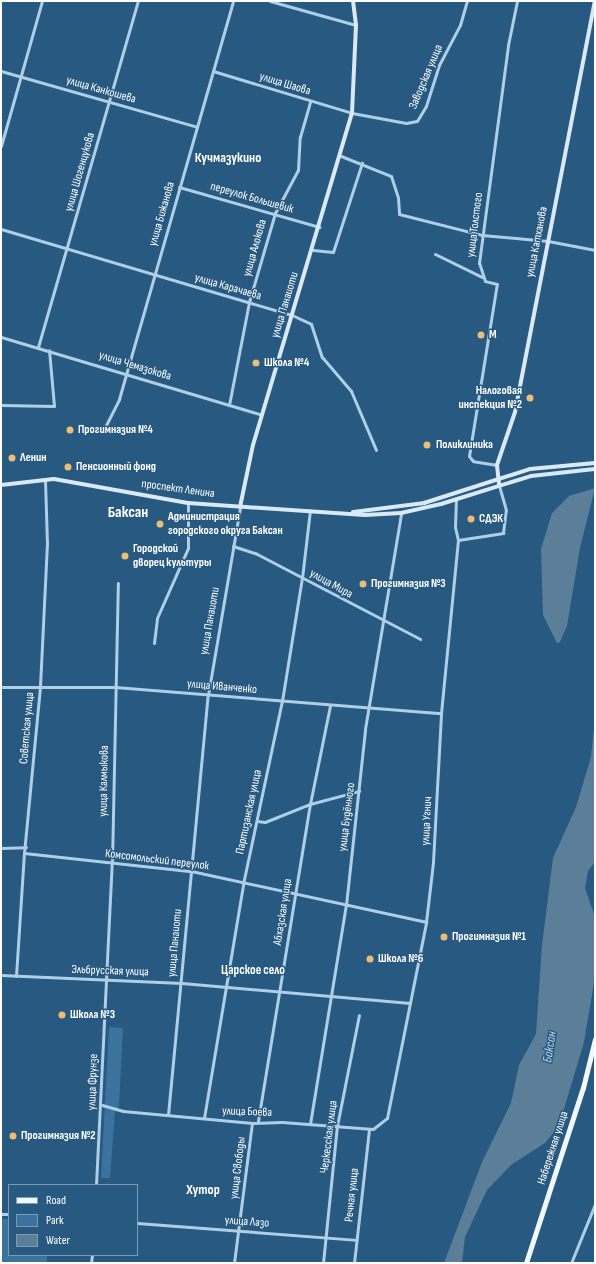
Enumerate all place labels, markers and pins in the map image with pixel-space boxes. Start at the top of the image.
place label: М [489,328,497,342]
marker: М [476,330,486,340]
place label: Школа №4 [264,356,309,370]
marker: Школа №4 [251,358,261,368]
place label: Налоговая инспекция №2 [459,384,522,412]
marker: Налоговая инспекция №2 [525,393,535,403]
place label: Прогимназия №4 [78,423,153,437]
marker: Прогимназия №4 [65,425,75,435]
place label: Поликлиника [436,438,493,452]
marker: Поликлиника [421,439,433,451]
place label: Ленин [20,451,47,465]
marker: Ленин [7,453,17,463]
place label: Пенсионный фонд [76,460,156,474]
marker: Пенсионный фонд [63,462,73,472]
place label: Администрация городского округа Баксан [168,510,283,538]
place label: СДЭК [479,512,503,526]
marker: СДЭК [466,514,476,524]
marker: Администрация городского округа Баксан [155,519,165,529]
place label: Городской дворец культуры [133,542,211,570]
marker: Городской дворец культуры [120,551,130,561]
place label: Прогимназия №3 [371,577,446,591]
marker: Прогимназия №3 [358,579,368,589]
place label: Прогимназия №1 [452,930,526,944]
marker: Прогимназия №1 [439,932,449,942]
place label: Школа №6 [378,952,423,966]
marker: Школа №6 [365,954,375,964]
place label: Школа №3 [70,1008,115,1022]
marker: Школа №3 [57,1010,67,1020]
place label: Прогимназия №2 [21,1129,96,1143]
marker: Прогимназия №2 [8,1131,18,1141]

